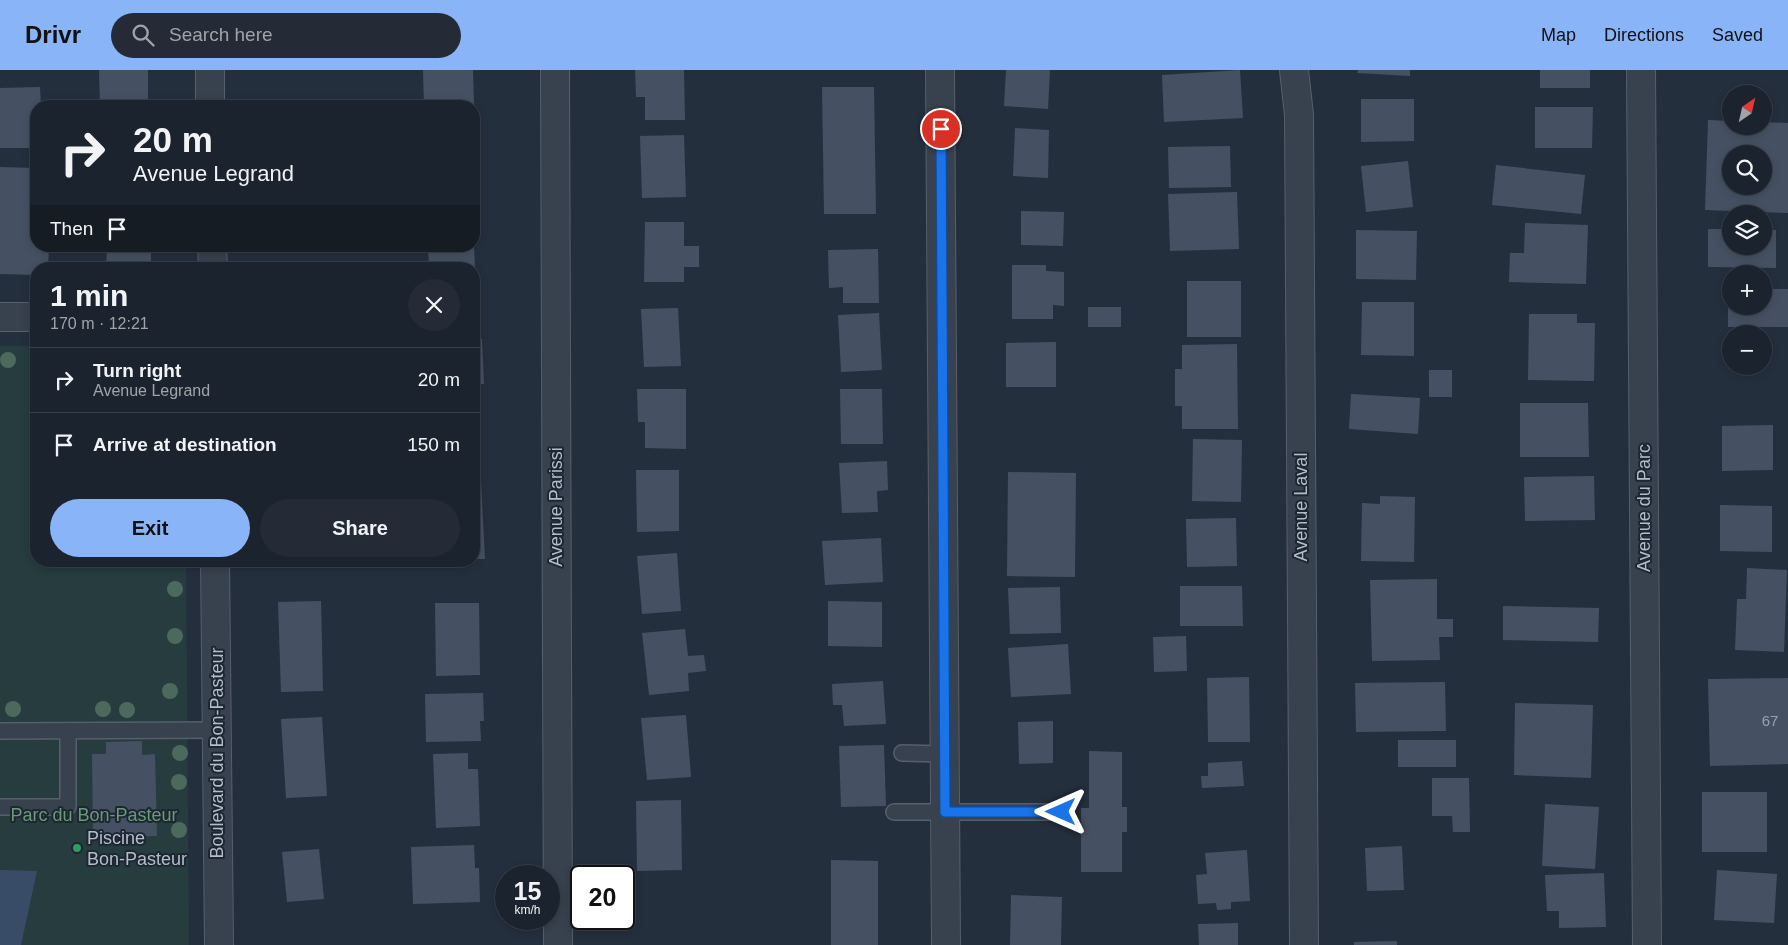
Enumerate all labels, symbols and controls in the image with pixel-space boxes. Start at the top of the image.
search box [111,13,461,58]
text: Drivr [25,21,81,48]
icon: search [129,21,157,49]
text: Search here [169,24,273,45]
text: Map [1541,25,1576,45]
text: Directions [1604,25,1684,45]
text: Saved [1712,25,1763,45]
north arrow [1722,85,1772,135]
map controls [1722,85,1772,375]
pin [920,108,962,150]
icon: arrive [927,115,955,143]
icon: right [50,120,115,185]
text: 20 m [133,120,213,159]
button: search [1722,145,1772,195]
text: Avenue Legrand [133,161,294,186]
button: layers [1722,205,1772,255]
icon: arrive [103,215,131,243]
text: Then [50,218,93,239]
button: + [1722,265,1772,315]
text: 1 min [50,279,128,312]
button: close [408,279,460,331]
text: 170 m · 12:21 [50,315,149,332]
button: − [1722,325,1772,375]
text: Turn right [93,360,181,381]
icon: right [50,366,78,394]
text: 20 m [418,369,460,390]
text: Avenue Legrand [93,382,210,399]
icon: arrive [50,431,78,459]
text: Arrive at destination [93,434,277,455]
text: 150 m [407,434,460,455]
street label: Avenue du Parc [1634,444,1654,572]
street label: Avenue Parissi [546,447,566,567]
street label: Avenue Laval [1291,453,1311,561]
button: Exit [50,499,250,557]
button: Share [260,499,460,557]
street label: Boulevard du Bon-Pasteur [207,647,227,859]
house number: 67 [1762,712,1778,729]
position arrow [1034,785,1086,837]
park label: Parc du Bon-Pasteur [10,805,178,825]
place label: Piscine Bon-Pasteur [87,828,187,869]
marker: Piscine Bon-Pasteur [71,842,83,854]
speed limit sign: 20 [570,865,635,930]
text: 15 [514,877,541,905]
text: km/h [514,903,541,917]

